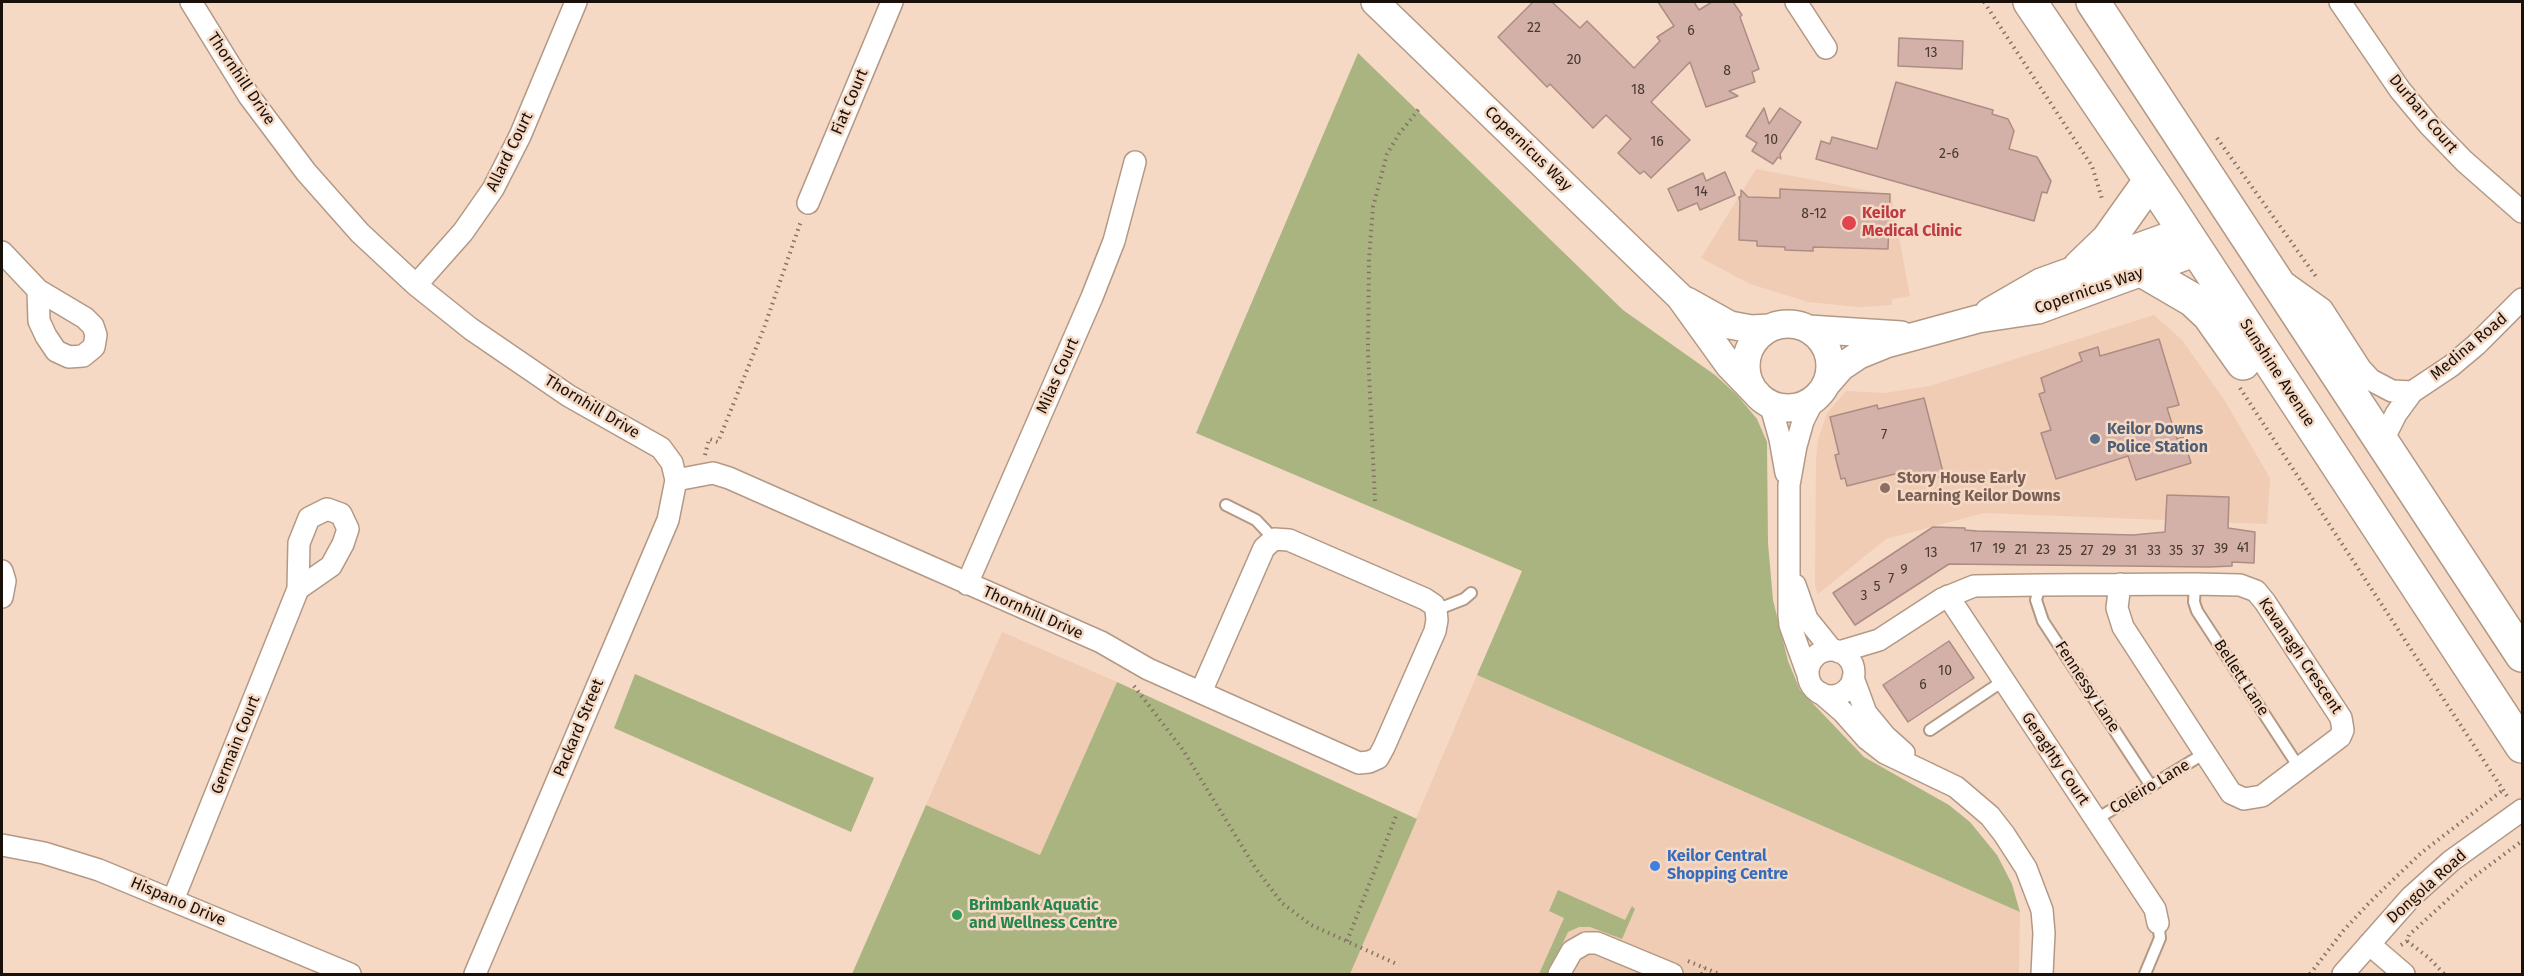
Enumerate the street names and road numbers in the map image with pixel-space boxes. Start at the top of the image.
street label: Thornhill Drive [203,29,279,129]
street label: Fiat Court [828,66,872,138]
street label: Durban Court [2385,71,2461,157]
street label: Copernicus Way [1480,103,1576,195]
street label: Allard Court [483,109,537,195]
street label: Copernicus Way [2032,263,2146,319]
street label: Medina Road [2427,309,2511,385]
street label: Sunshine Avenue [2235,316,2319,430]
street label: Milas Court [1033,335,1083,417]
street label: Thornhill Drive [541,371,643,443]
street label: Thornhill Drive [980,582,1086,644]
street label: Kavanagh Crescent [2254,594,2346,718]
street label: Bellett Lane [2209,636,2273,720]
street label: Fennessy Lane [2050,638,2124,736]
street label: Packard Street [550,676,608,780]
street label: Germain Court [207,693,265,797]
street label: Geraghty Court [2017,709,2093,809]
street label: Coleiro Lane [2107,756,2193,818]
street label: Dongola Road [2383,846,2471,928]
street label: Hispano Drive [128,873,228,931]

